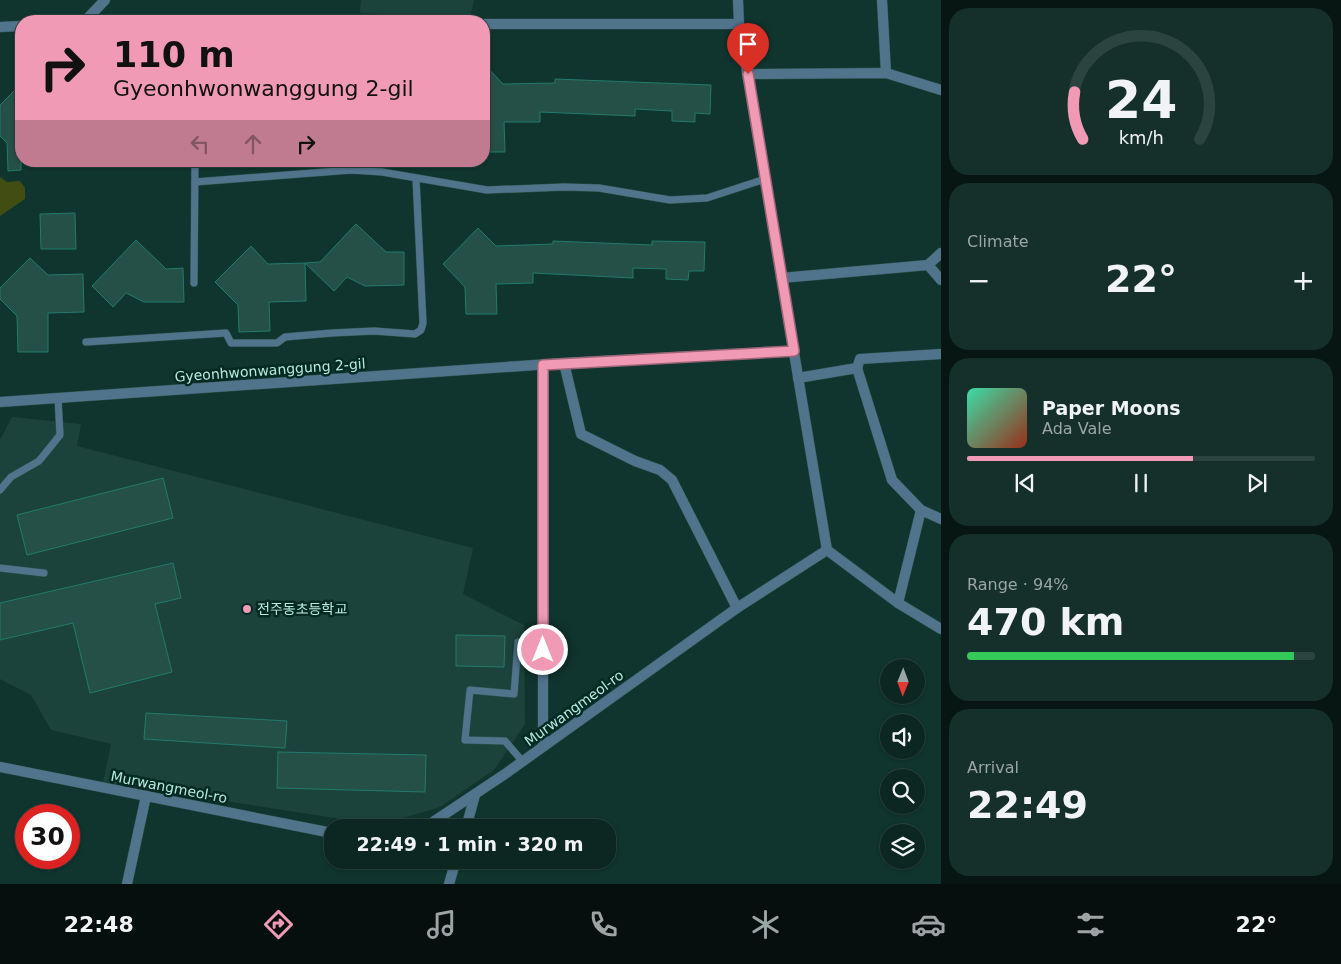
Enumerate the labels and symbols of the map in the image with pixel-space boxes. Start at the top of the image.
pin [727,23,769,74]
street label: Gyeonhwonwanggung 2-gil [174,355,366,385]
place label: 전주동초등학교 [257,601,347,617]
marker: 전주동초등학교 [241,603,253,615]
position arrow [516,623,568,675]
north arrow [880,659,925,704]
street label: Murwangmeol-ro [521,667,627,749]
street label: Murwangmeol-ro [109,768,229,806]
speed limit sign: 30 [15,804,80,869]

